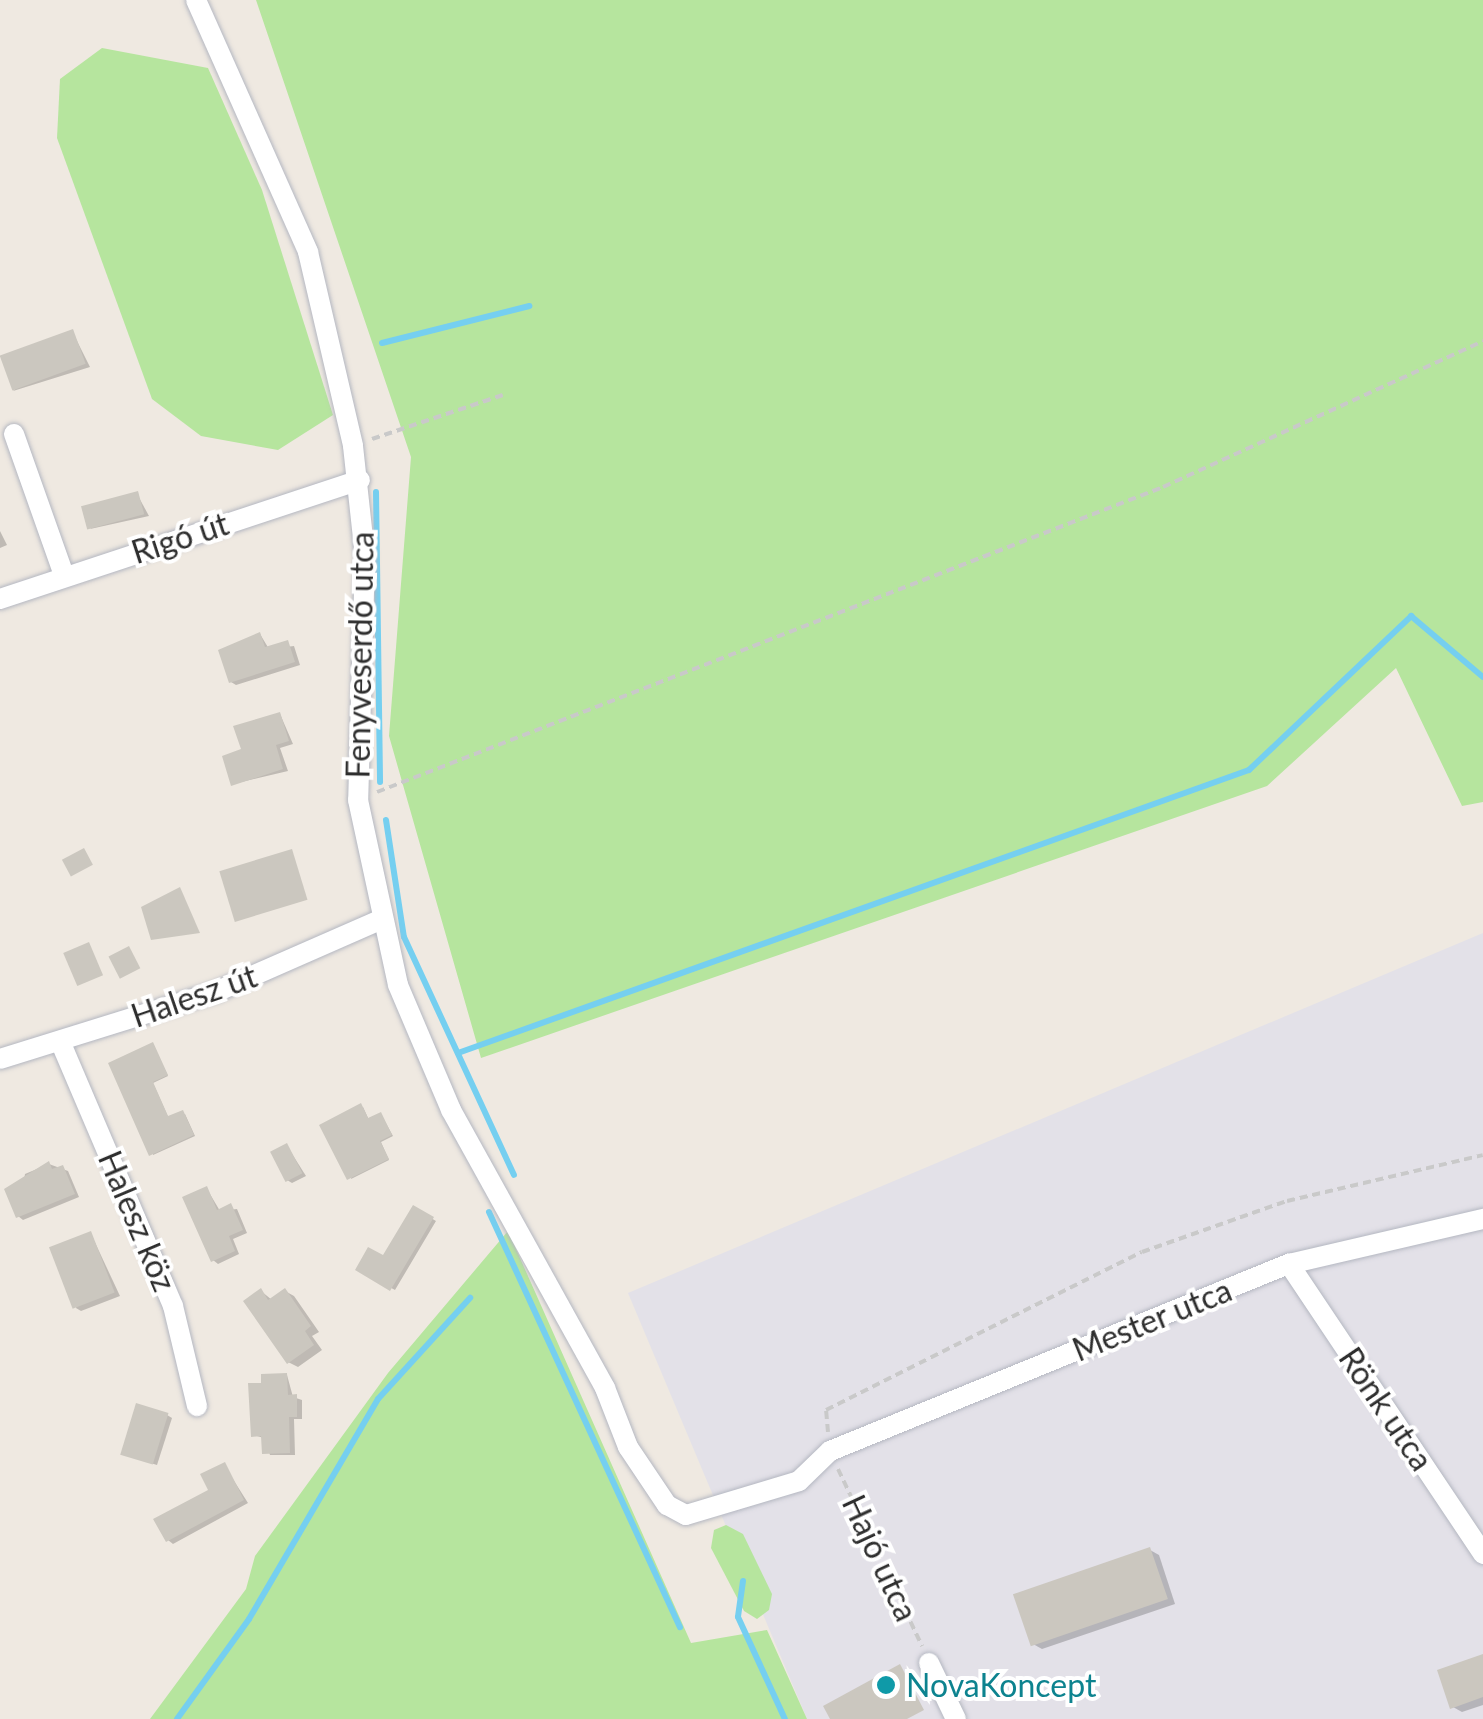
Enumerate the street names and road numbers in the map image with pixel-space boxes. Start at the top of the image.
street label: Rigó út [127,504,233,572]
street label: Fenyveserdő utca [339,531,381,779]
street label: Halesz út [126,957,262,1035]
street label: Halesz köz [90,1145,184,1297]
street label: Mester utca [1067,1271,1237,1369]
street label: Rönk utca [1331,1340,1441,1478]
street label: Hajó utca [834,1489,926,1627]

